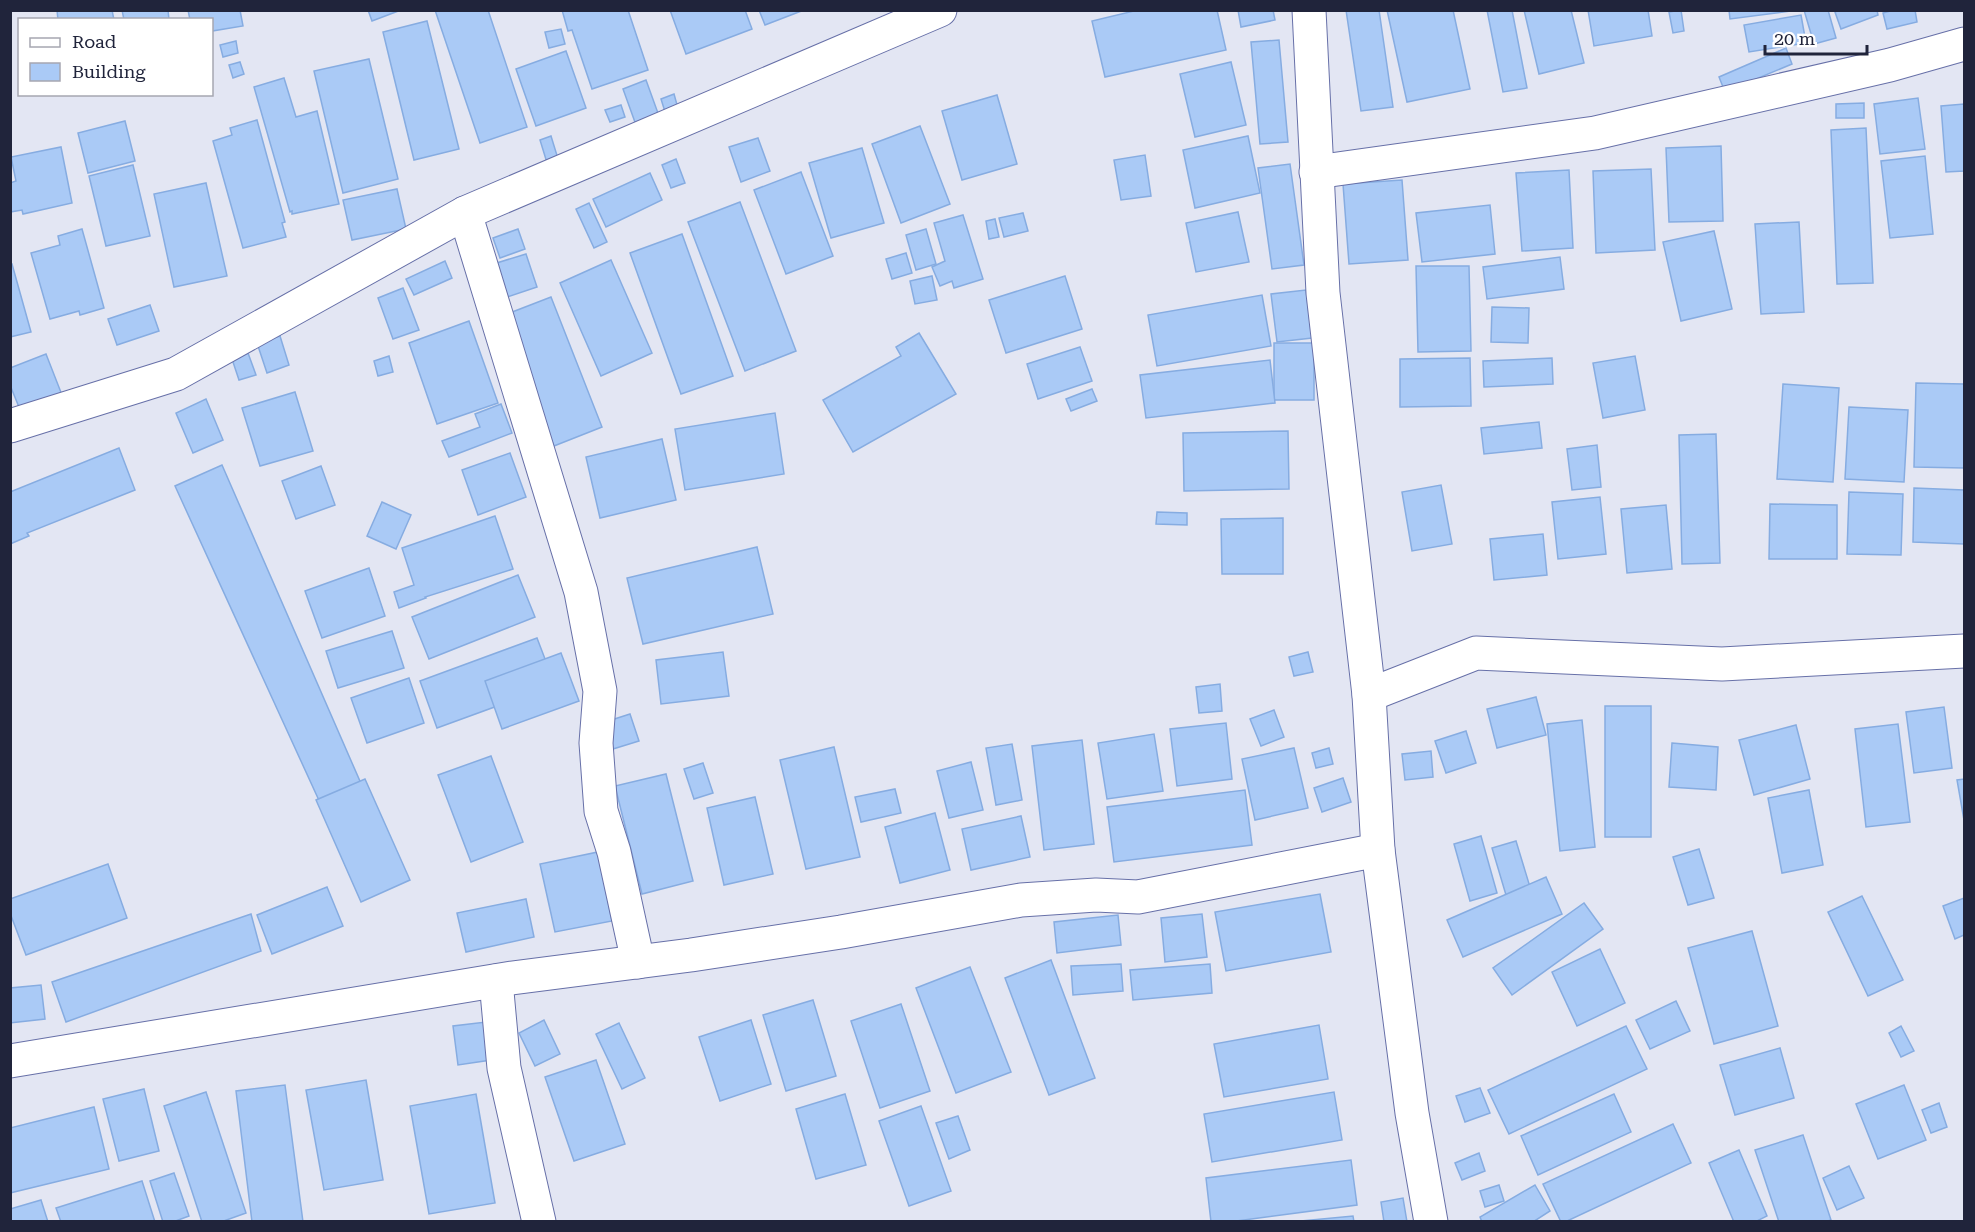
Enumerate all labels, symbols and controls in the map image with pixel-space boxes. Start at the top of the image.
legend [18,18,213,96]
scale bar [1765,18,1867,56]
text: 20 m [1774,28,1815,49]
text: Road [72,31,117,52]
text: Building [72,61,146,82]

